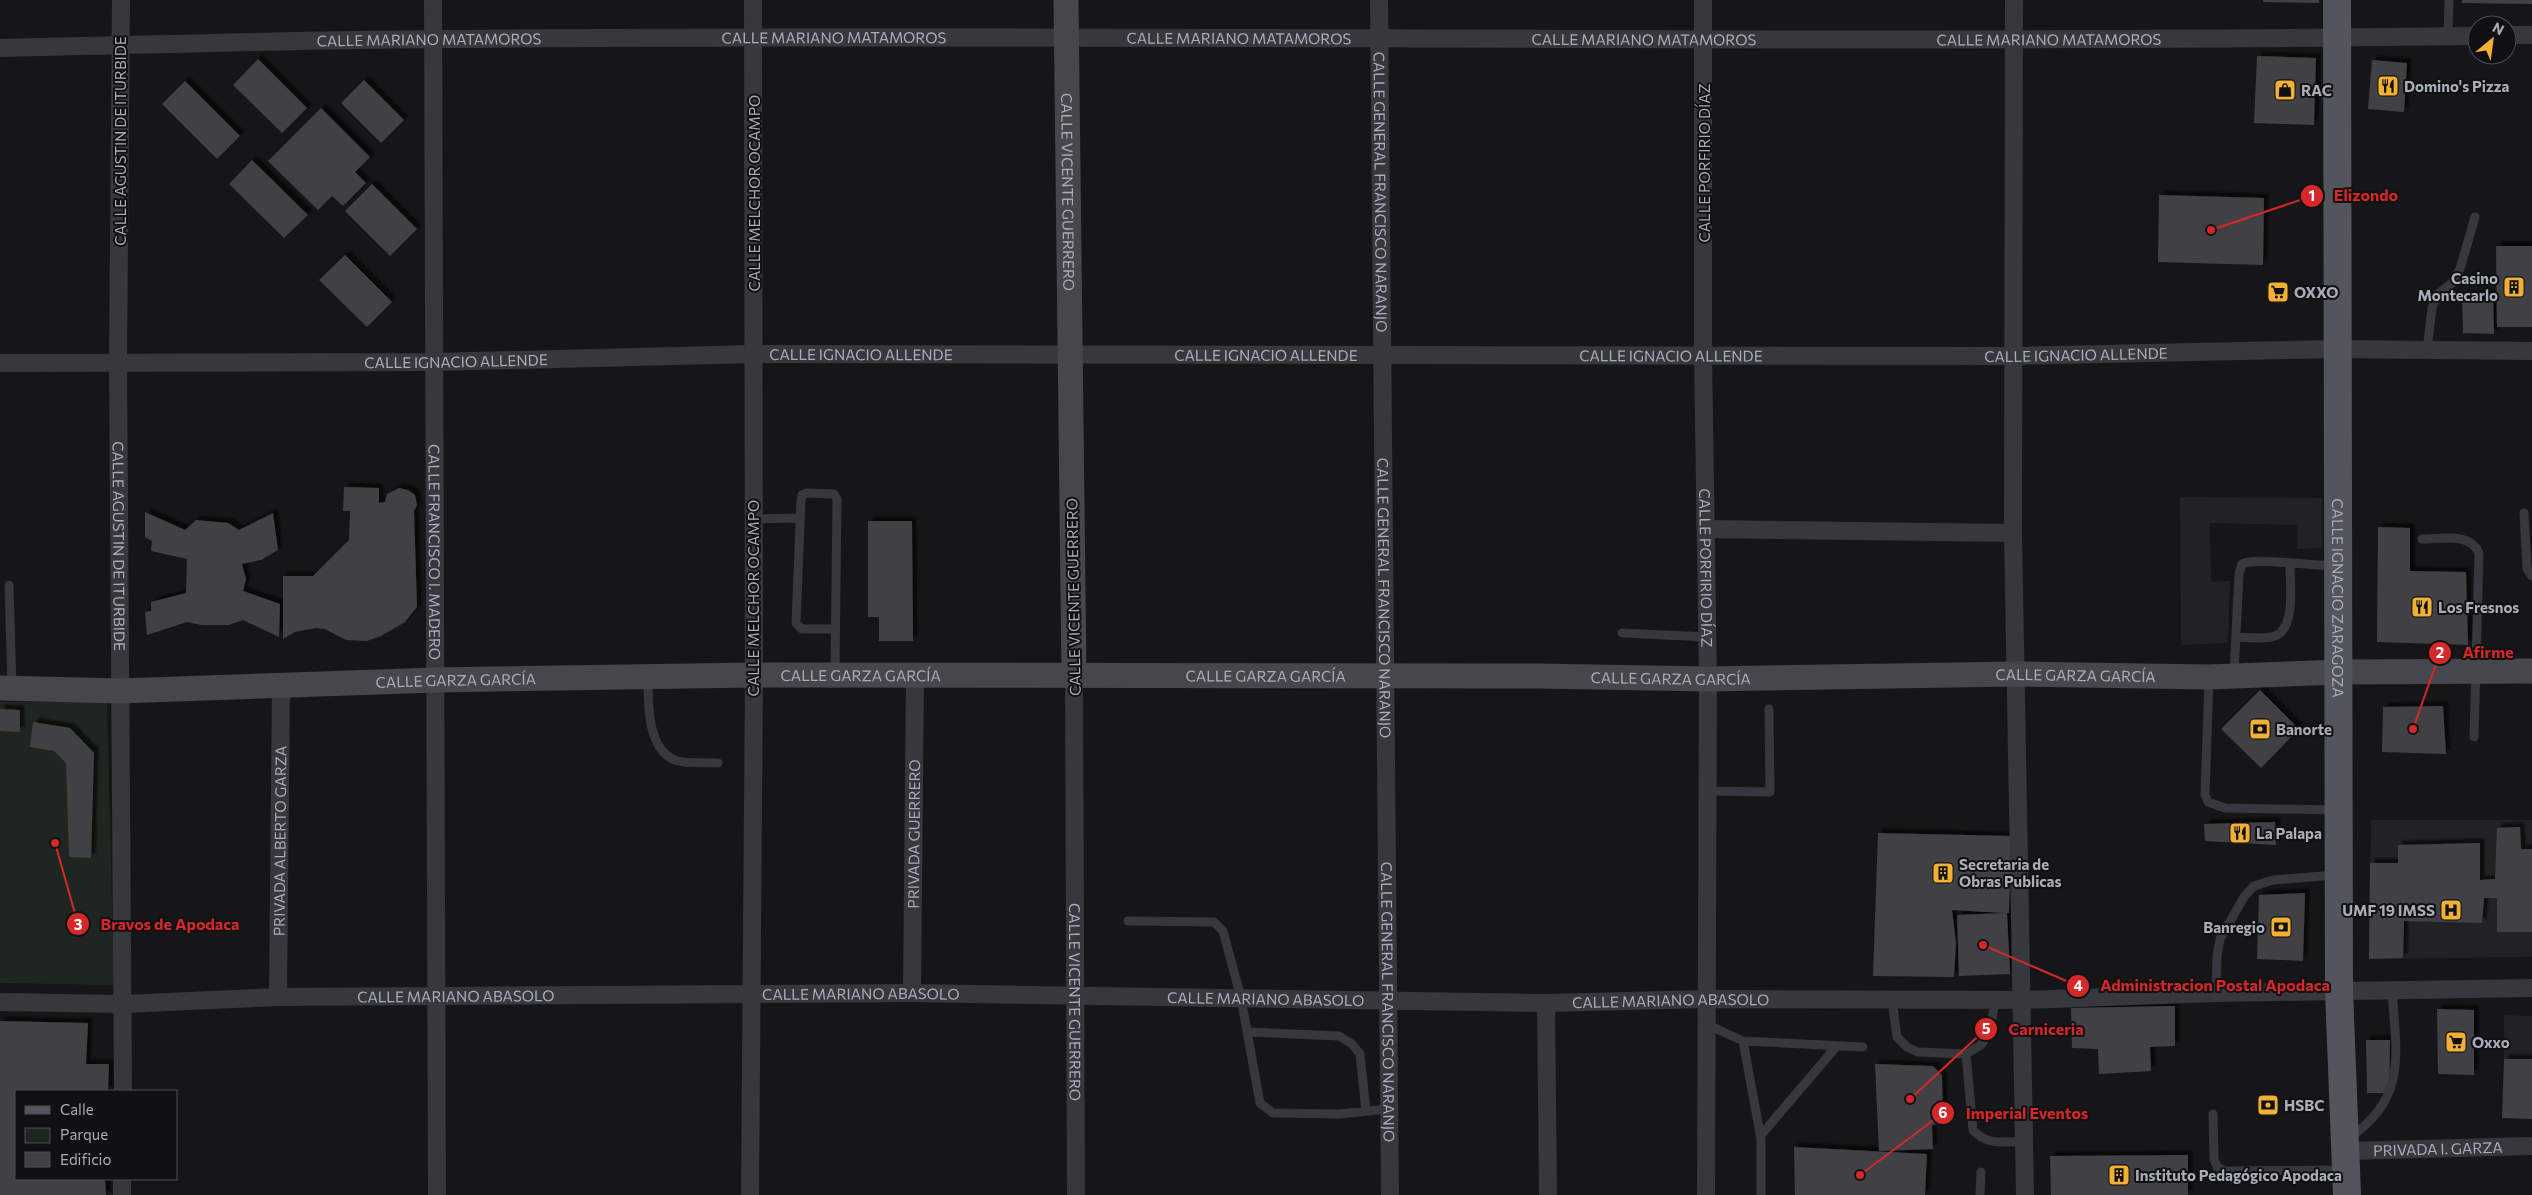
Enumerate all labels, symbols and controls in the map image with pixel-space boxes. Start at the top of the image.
north arrow [2467,15,2517,65]
text: N [2490,18,2507,38]
street label: CALLE MARIANO MATAMOROS [721,28,946,46]
street label: CALLE MARIANO MATAMOROS [316,29,542,50]
street label: CALLE MARIANO MATAMOROS [1126,29,1351,47]
street label: CALLE MARIANO MATAMOROS [1531,30,1756,48]
street label: CALLE MARIANO MATAMOROS [1936,30,2162,48]
street label: CALLE AGUSTIN DE ITURBIDE [111,36,129,246]
street label: CALLE GENERAL FRANCISCO NARANJO [1370,52,1391,332]
restaurant icon: Domino's Pizza [2376,74,2400,98]
place label: Domino's Pizza [2404,77,2509,95]
shop icon: RAC [2273,78,2297,102]
place label: RAC [2301,81,2332,99]
street label: CALLE PORFIRIO DÍAZ [1694,83,1713,243]
street label: CALLE VICENTE GUERRERO [1058,93,1078,291]
street label: CALLE MELCHOR OCAMPO [745,95,763,291]
callout: Elizondo [2299,180,2409,211]
text: Elizondo [2334,185,2399,204]
text: 1 [2309,186,2315,204]
place label: Casino Montecarlo [2417,269,2498,304]
building icon: Casino Montecarlo [2502,275,2526,299]
supermarket icon: OXXO [2266,280,2290,304]
place label: OXXO [2294,283,2339,301]
street label: CALLE IGNACIO ALLENDE [1984,344,2168,365]
street label: CALLE IGNACIO ALLENDE [769,345,953,363]
street label: CALLE IGNACIO ALLENDE [1174,346,1358,364]
street label: CALLE IGNACIO ALLENDE [1579,346,1763,365]
street label: CALLE IGNACIO ALLENDE [364,350,548,371]
street label: CALLE AGUSTIN DE ITURBIDE [110,441,129,651]
street label: CALLE FRANCISCO I. MADERO [425,444,444,660]
street label: CALLE GENERAL FRANCISCO NARANJO [1374,458,1395,738]
street label: CALLE PORFIRIO DÍAZ [1696,488,1717,648]
street label: CALLE VICENTE GUERRERO [1062,498,1084,696]
street label: CALLE IGNACIO ZARAGOZA [2329,498,2347,698]
street label: CALLE MELCHOR OCAMPO [744,500,762,696]
restaurant icon: Los Fresnos [2410,595,2434,619]
place label: Los Fresnos [2438,598,2519,616]
callout: Afirme [2427,637,2524,668]
text: Afirme [2462,642,2514,661]
text: 2 [2436,643,2444,661]
street label: CALLE GARZA GARCÍA [781,665,941,684]
street label: CALLE GARZA GARCÍA [1995,665,2156,685]
street label: CALLE GARZA GARCÍA [1186,666,1346,685]
street label: CALLE GARZA GARCÍA [1590,668,1751,688]
street label: CALLE GARZA GARCÍA [375,669,536,691]
bank icon: Banorte [2248,717,2272,741]
place label: Banorte [2276,720,2332,738]
street label: PRIVADA ALBERTO GARZA [270,746,289,936]
street label: PRIVADA GUERRERO [904,759,923,909]
restaurant icon: La Palapa [2228,821,2252,845]
place label: La Palapa [2256,824,2322,842]
place label: Secretaria de Obras Publicas [1959,855,2062,890]
building icon: Secretaria de Obras Publicas [1931,861,1955,885]
street label: CALLE GENERAL FRANCISCO NARANJO [1378,862,1399,1142]
hospital icon: UMF 19 IMSS [2439,898,2463,922]
place label: UMF 19 IMSS [2342,901,2435,919]
street label: CALLE VICENTE GUERRERO [1066,903,1085,1101]
callout: Bravos de Apodaca [66,909,250,940]
text: Bravos de Apodaca [101,914,239,933]
text: 3 [74,915,83,933]
bank icon: Banregio [2269,915,2293,939]
place label: Banregio [2203,918,2265,936]
callout: Administracion Postal Apodaca [2066,970,2340,1001]
text: Administracion Postal Apodaca [2100,975,2330,994]
text: 4 [2073,976,2083,994]
street label: CALLE MARIANO ABASOLO [762,984,960,1003]
street label: CALLE MARIANO ABASOLO [357,986,555,1006]
street label: CALLE MARIANO ABASOLO [1167,988,1365,1009]
street label: CALLE MARIANO ABASOLO [1572,990,1769,1011]
callout: Carniceria [1974,1014,2094,1045]
text: 5 [1982,1019,1991,1037]
text: Carniceria [2008,1019,2084,1038]
supermarket icon: Oxxo [2444,1030,2468,1054]
place label: Oxxo [2472,1033,2510,1051]
legend [15,1090,178,1180]
bank icon: HSBC [2256,1093,2280,1117]
place label: HSBC [2284,1096,2324,1114]
callout: Imperial Eventos [1930,1098,2098,1129]
text: Calle [60,1100,94,1118]
text: 6 [1938,1103,1948,1121]
text: Imperial Eventos [1966,1103,2088,1122]
text: Parque [60,1125,108,1143]
street label: PRIVADA I. GARZA [2373,1138,2503,1159]
text: Edificio [60,1150,111,1168]
building icon: Instituto Pedagógico Apodaca [2107,1163,2131,1187]
place label: Instituto Pedagógico Apodaca [2135,1166,2342,1184]

